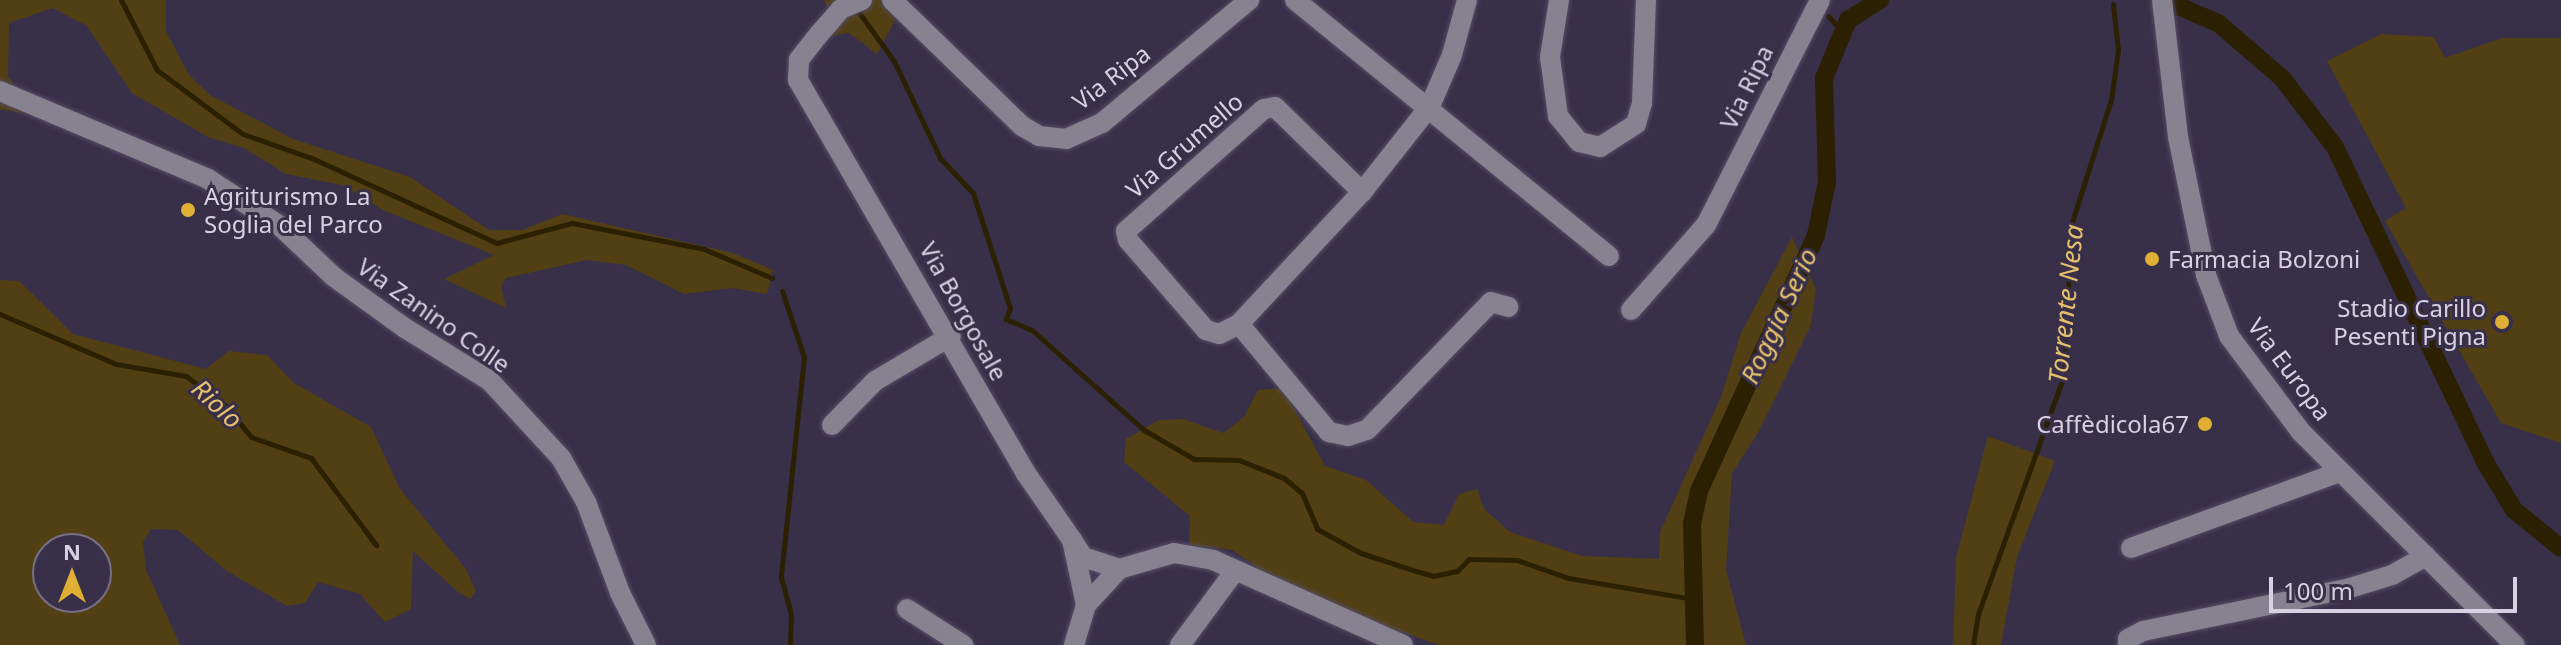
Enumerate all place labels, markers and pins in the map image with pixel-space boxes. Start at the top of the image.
place label: Agriturismo La Soglia del Parco [204,182,383,238]
marker: Agriturismo La Soglia del Parco [179,201,197,219]
place label: Farmacia Bolzoni [2168,245,2360,273]
marker: Farmacia Bolzoni [2143,250,2161,268]
place label: Stadio Carillo Pesenti Pigna [2333,294,2486,350]
marker: Stadio Carillo Pesenti Pigna [2493,313,2511,331]
place label: Caffèdicola67 [2036,410,2189,438]
marker: Caffèdicola67 [2196,415,2214,433]

